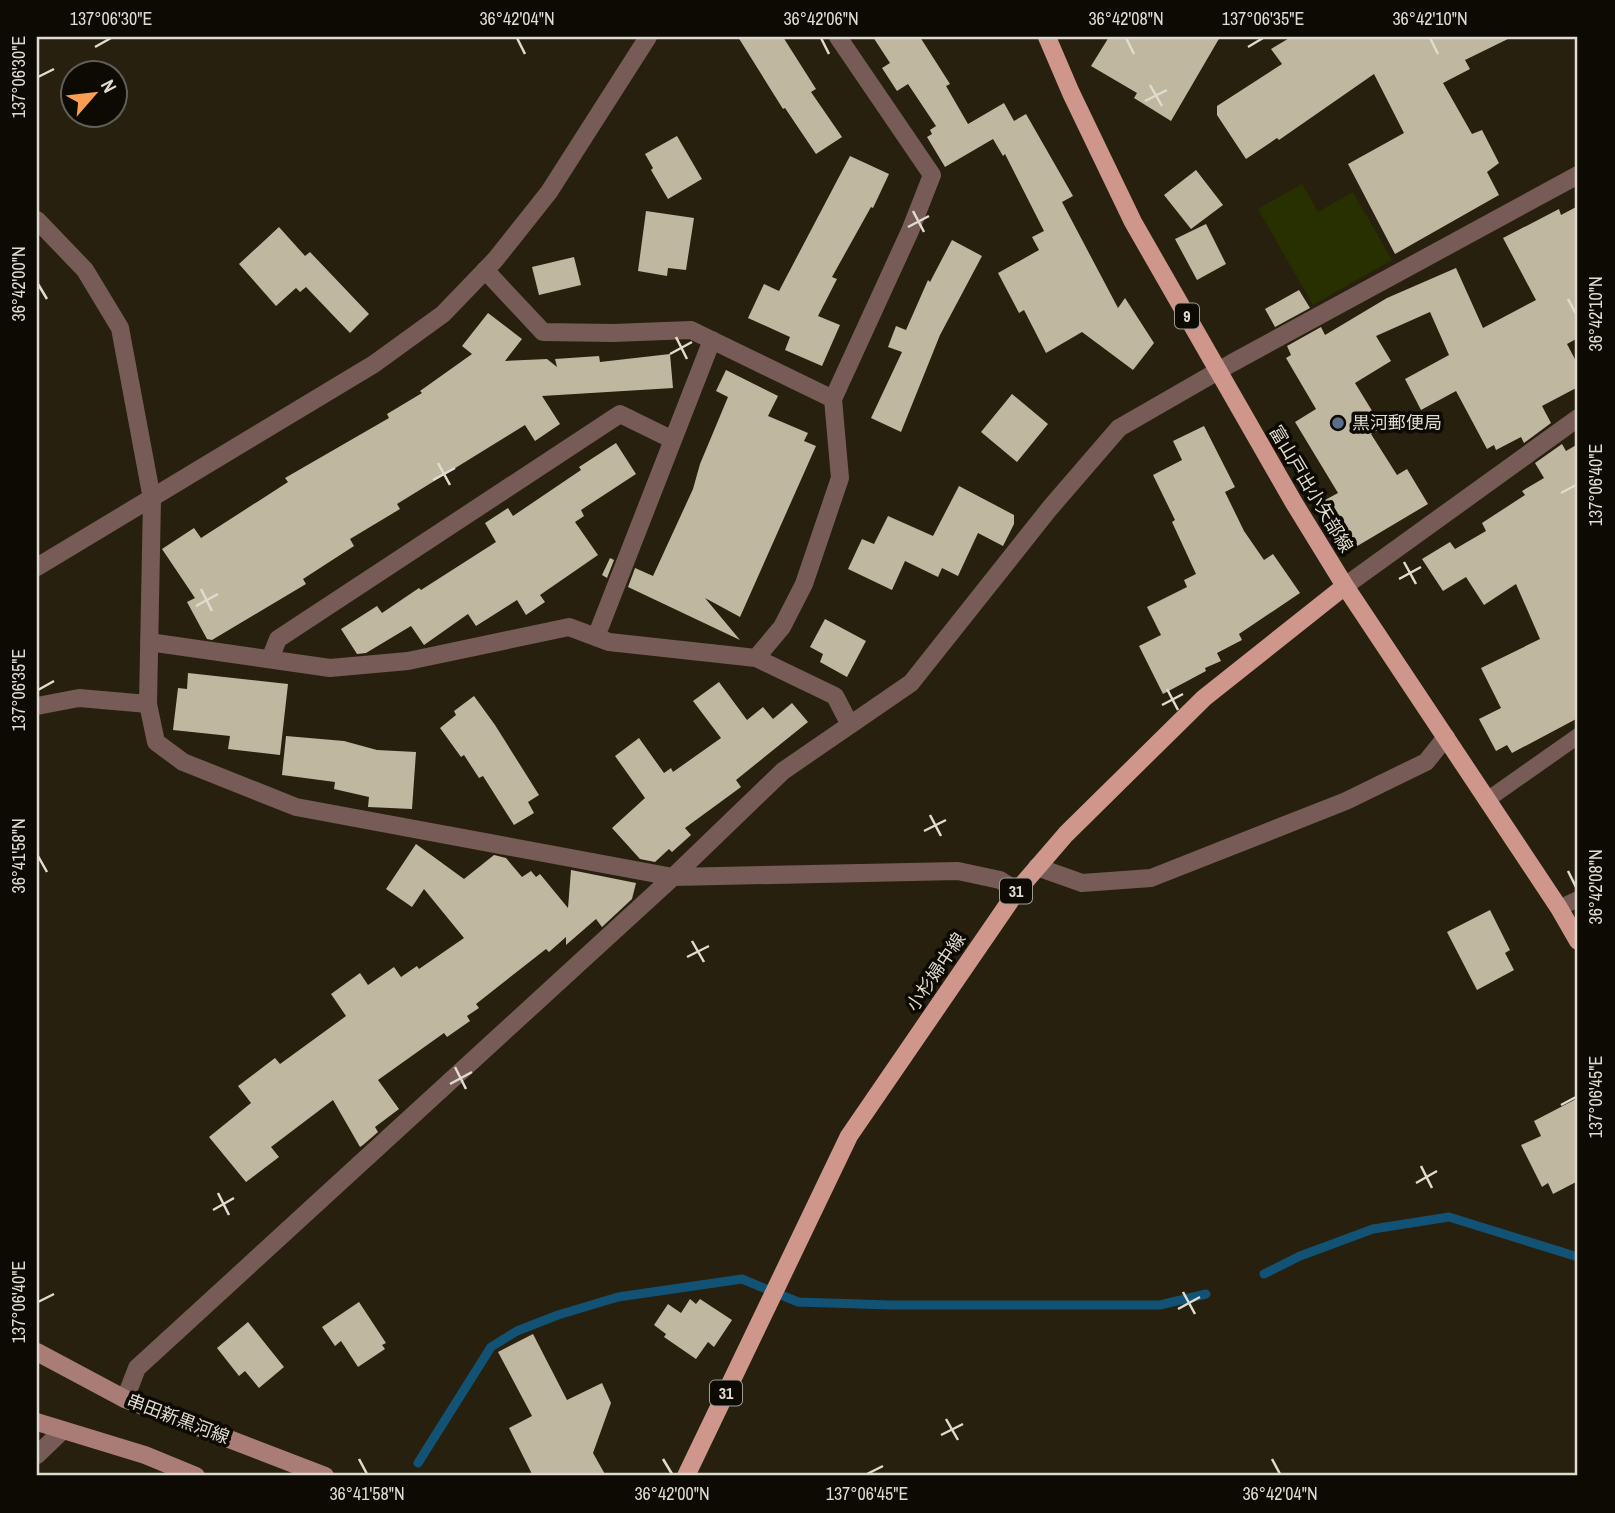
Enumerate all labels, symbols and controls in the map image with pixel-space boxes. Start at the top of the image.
text: 137°06'30"E [70,6,152,31]
text: 36°42'04"N [479,6,555,31]
text: 36°42'06"N [783,6,859,31]
text: 36°42'08"N [1088,6,1164,31]
text: 137°06'35"E [1222,6,1304,31]
text: 36°42'10"N [1392,6,1468,31]
text: 137°06'30"E [6,36,31,118]
north arrow [60,60,130,130]
text: N [95,75,123,97]
text: 36°42'00"N [6,246,31,322]
text: 36°42'10"N [1583,276,1608,352]
road number: 9 [1175,304,1199,328]
place label: 黒河郵便局 [1352,410,1442,435]
marker: 黒河郵便局 [1330,415,1346,431]
street label: 富山戸出小矢部線 [1264,421,1359,557]
text: 137°06'40"E [1583,444,1608,526]
text: 137°06'35"E [6,649,31,731]
text: 36°41'58"N [6,818,31,894]
text: 36°42'08"N [1583,849,1608,925]
road number: 31 [1000,878,1032,904]
street label: 小杉婦中線 [900,927,971,1016]
text: 137°06'45"E [1583,1056,1608,1138]
text: 137°06'40"E [6,1261,31,1343]
road number: 31 [710,1380,742,1406]
street label: 串田新黒河線 [123,1388,233,1450]
text: 36°41'58"N [329,1481,405,1506]
text: 36°42'00"N [634,1481,710,1506]
text: 137°06'45"E [826,1481,908,1506]
text: 36°42'04"N [1242,1481,1318,1506]

